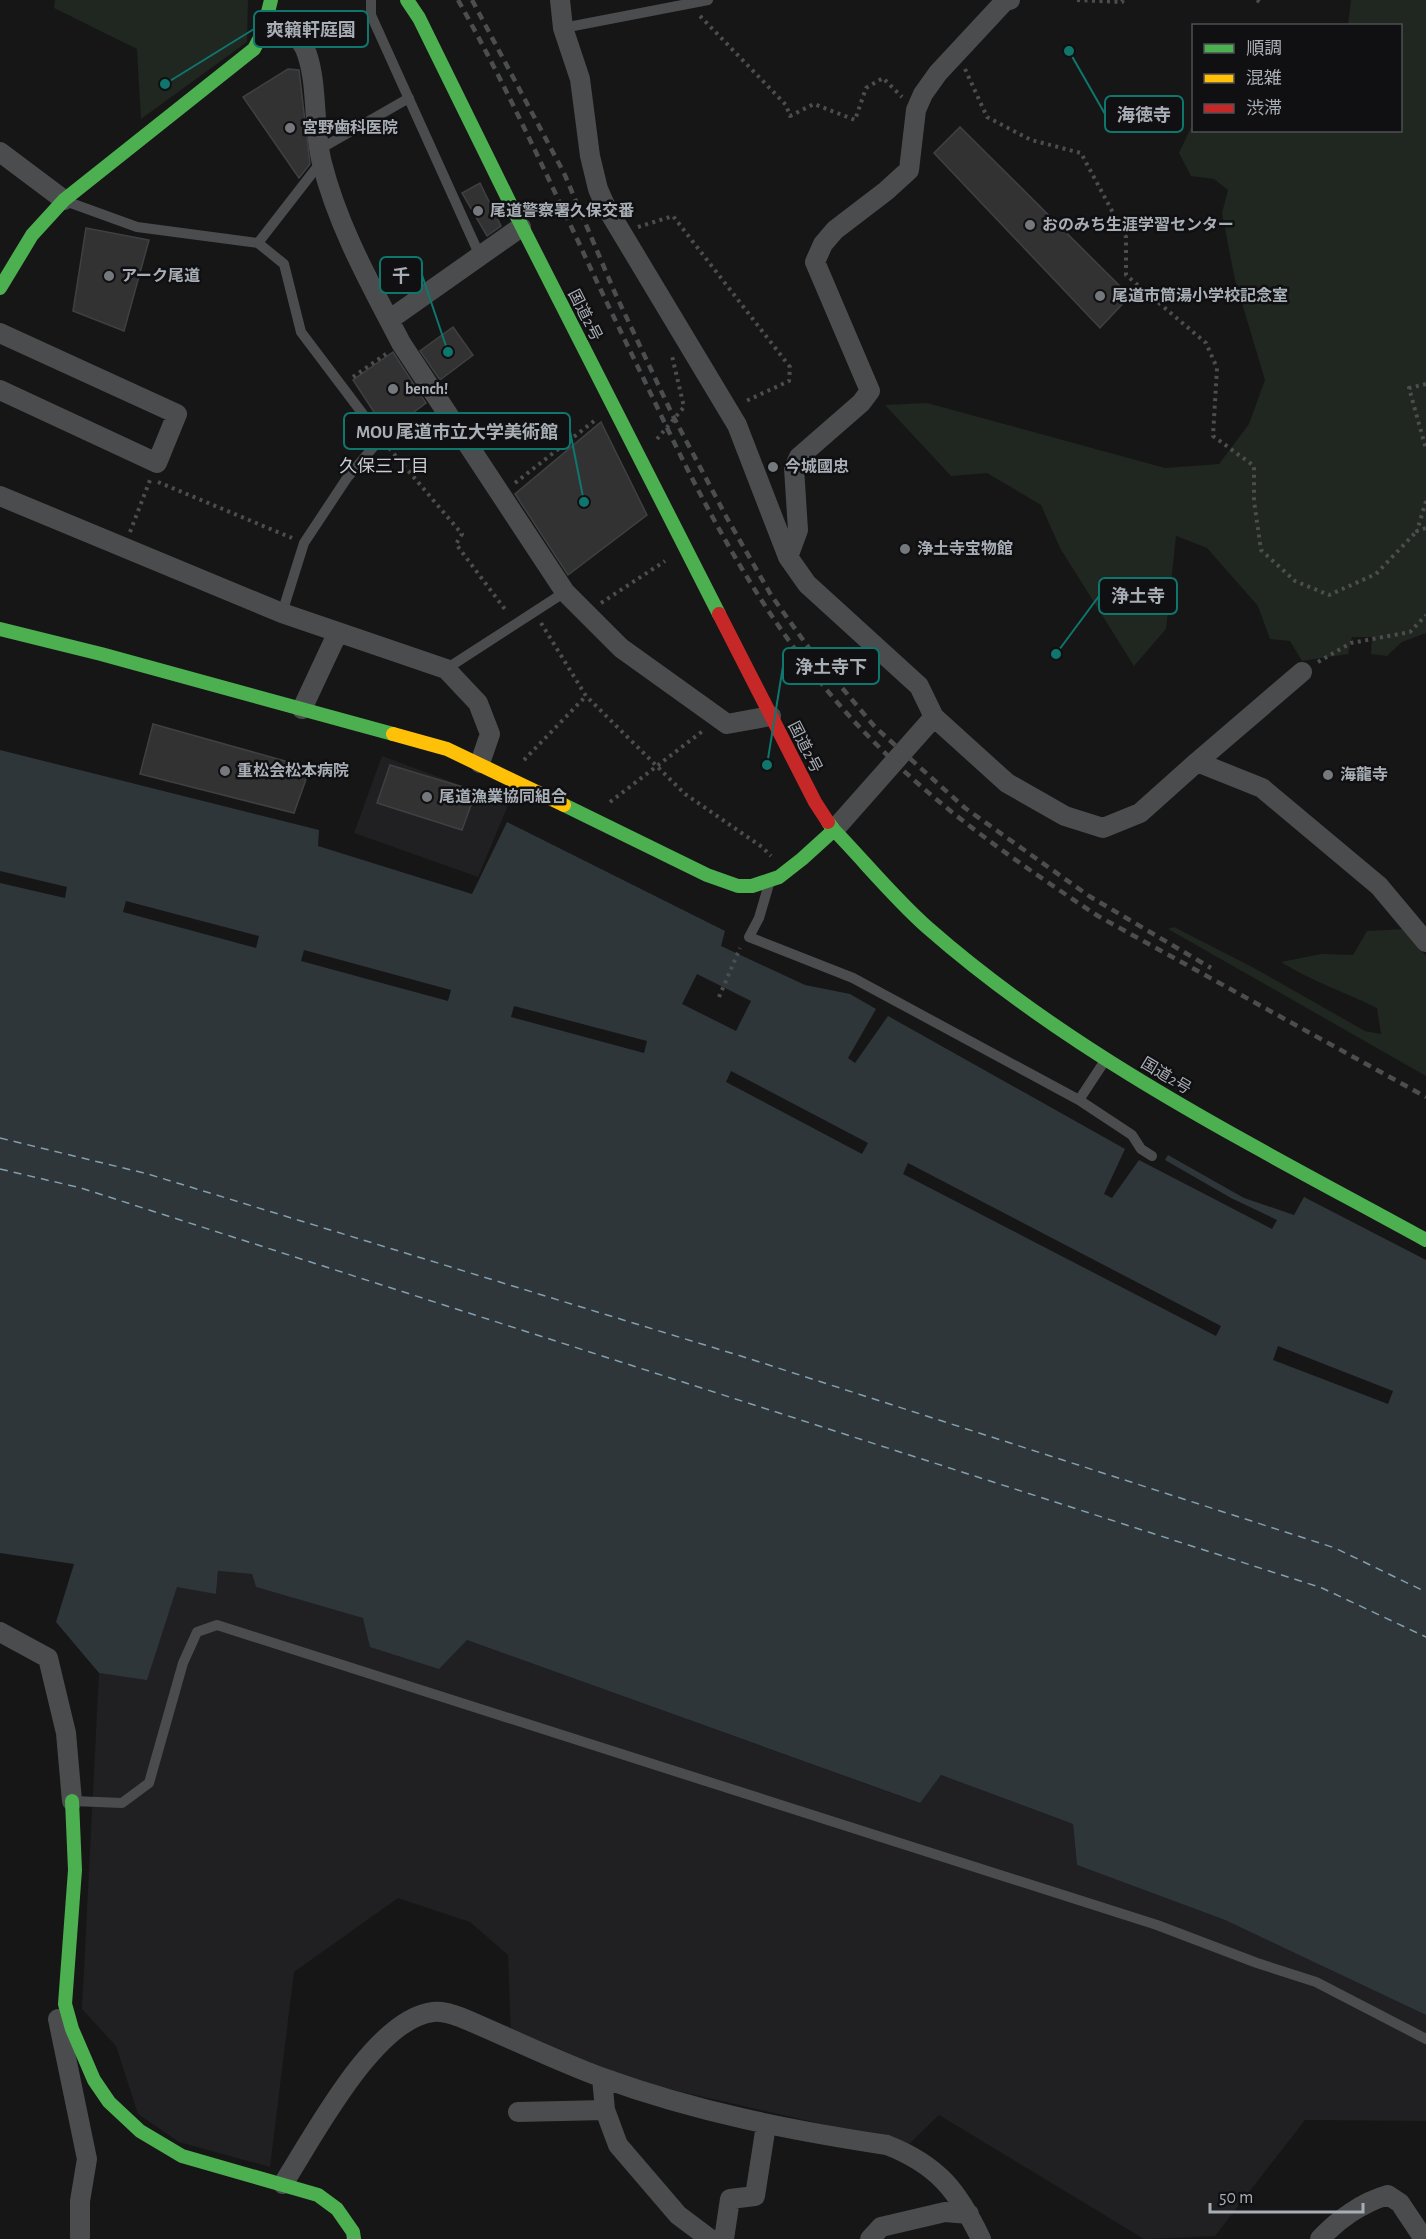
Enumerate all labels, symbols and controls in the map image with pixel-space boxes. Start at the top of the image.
callout: 爽籟軒庭園 [254,11,368,47]
text: 爽籟軒庭園 [266,20,356,40]
legend [1192,24,1402,132]
text: 順調 [1246,40,1282,58]
text: 混雑 [1246,68,1282,88]
callout: 海徳寺 [1105,96,1183,132]
text: 渋滞 [1246,99,1282,118]
text: 海徳寺 [1117,105,1171,125]
place label: 宮野歯科医院 [302,119,398,136]
marker: 宮野歯科医院 [283,121,297,135]
place label: 尾道警察署久保交番 [490,202,634,219]
marker: 尾道警察署久保交番 [471,204,485,218]
place label: おのみち生涯学習センター [1042,216,1234,233]
marker: おのみち生涯学習センター [1023,218,1037,232]
callout: 千 [380,257,422,293]
text: 千 [392,266,410,286]
place label: アーク尾道 [121,267,200,284]
marker: アーク尾道 [102,269,116,283]
street label: 国道2号 [565,286,606,343]
place label: 尾道市筒湯小学校記念室 [1112,287,1288,304]
marker: 尾道市筒湯小学校記念室 [1093,289,1107,303]
place label: bench! [405,381,448,397]
marker: bench! [386,382,400,396]
callout: MOU 尾道市立大学美術館 [344,413,570,449]
text: MOU 尾道市立大学美術館 [356,422,558,442]
district label: 久保三丁目 [339,456,429,476]
place label: 今城國忠 [785,457,849,475]
marker: 今城國忠 [766,460,780,474]
place label: 浄土寺宝物館 [917,540,1013,557]
marker: 浄土寺宝物館 [898,542,912,556]
callout: 浄土寺 [1099,578,1177,614]
text: 浄土寺 [1111,586,1165,606]
callout: 浄土寺下 [783,648,879,684]
text: 浄土寺下 [795,657,867,677]
street label: 国道2号 [785,718,826,775]
place label: 重松会松本病院 [237,762,349,779]
marker: 重松会松本病院 [218,764,232,778]
place label: 海龍寺 [1340,766,1388,783]
marker: 海龍寺 [1321,768,1335,782]
place label: 尾道漁業協同組合 [439,788,567,805]
marker: 尾道漁業協同組合 [420,790,434,804]
street label: 国道2号 [1138,1054,1194,1097]
scale bar [1210,2176,1363,2214]
text: 50 m [1219,2189,1253,2207]

